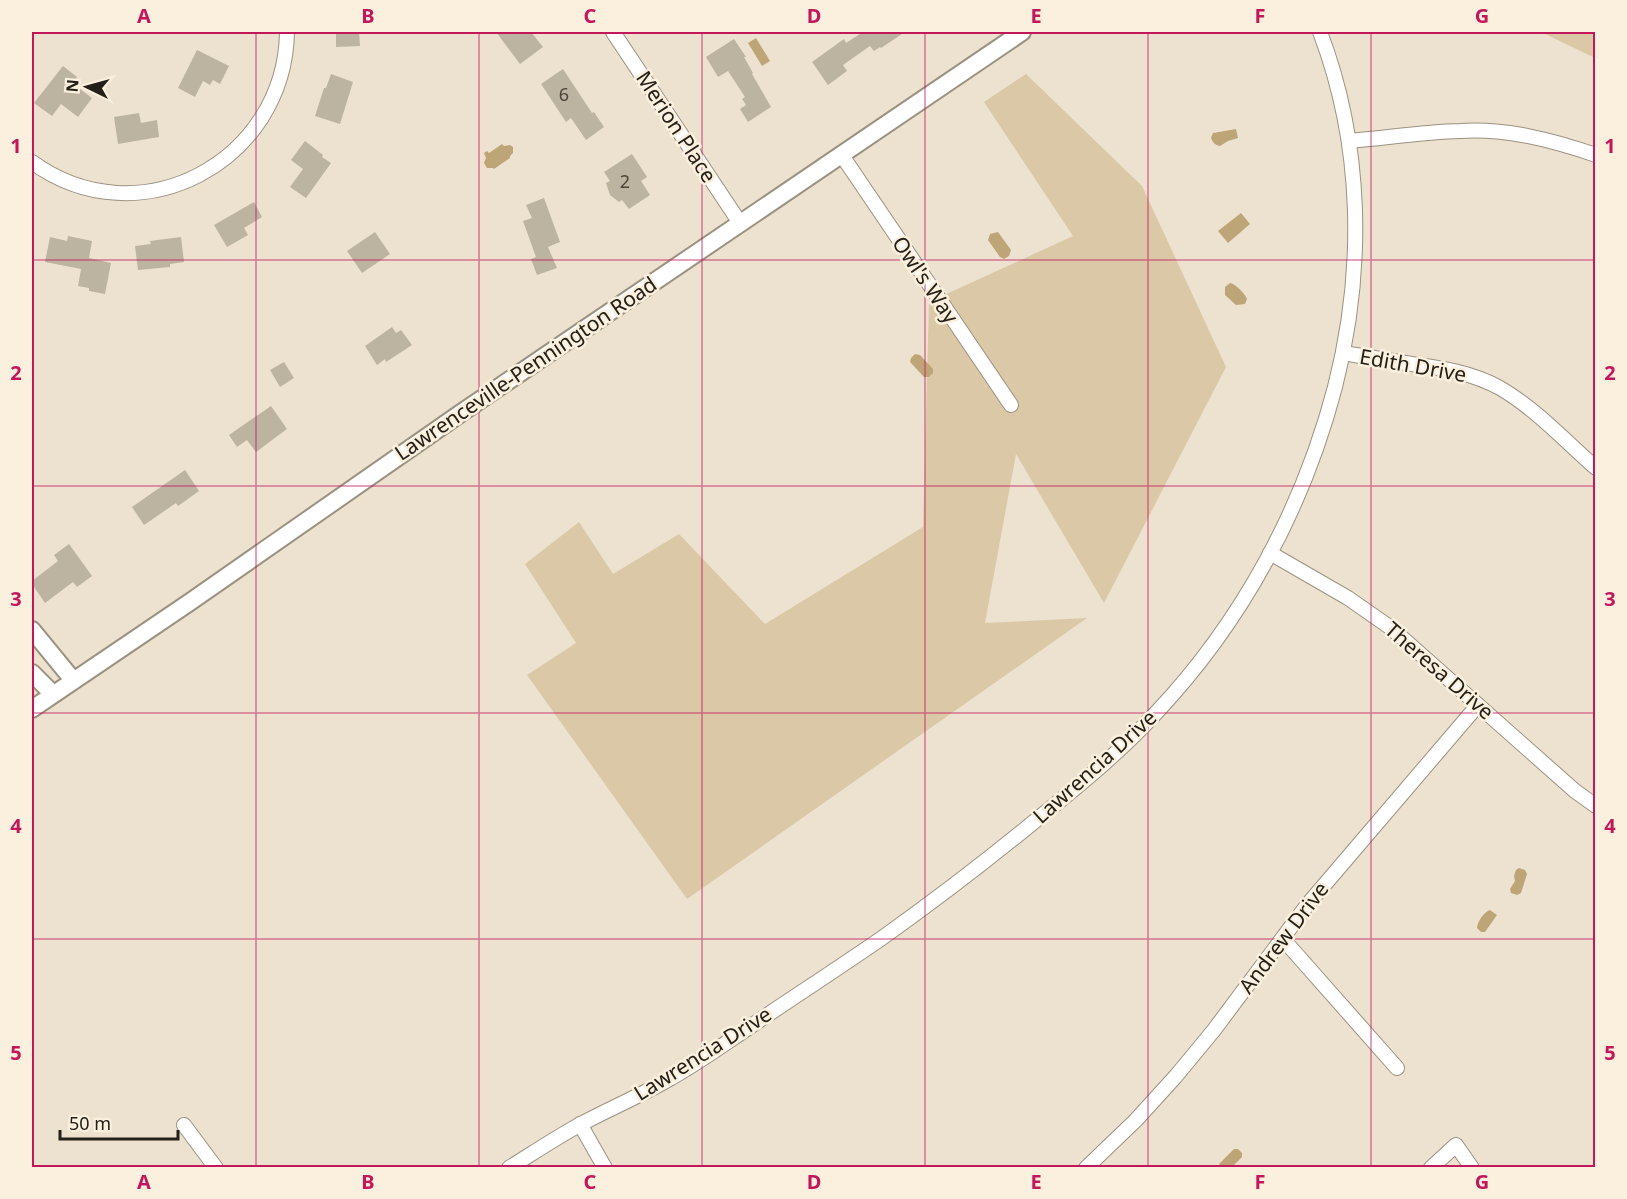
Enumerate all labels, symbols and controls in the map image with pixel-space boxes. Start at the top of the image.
text: A [137,2,151,29]
text: B [361,2,375,29]
text: C [584,2,597,29]
text: D [807,2,821,29]
text: E [1030,2,1042,29]
text: F [1255,2,1265,29]
text: G [1475,2,1489,29]
north arrow [57,57,117,117]
street label: Merion Place [630,65,723,188]
text: N [61,78,84,93]
house number: 6 [559,82,569,106]
text: 1 [10,132,22,159]
text: 1 [1604,132,1616,159]
house number: 2 [620,169,630,193]
street label: Owl's Way [886,230,965,329]
street label: Lawrenceville-Pennington Road [389,270,662,467]
street label: Edith Drive [1358,342,1469,388]
text: 2 [10,359,22,386]
text: 2 [1604,359,1616,386]
text: 3 [10,585,22,612]
text: 3 [1604,585,1616,612]
street label: Theresa Drive [1379,615,1500,725]
street label: Lawrencia Drive [1027,703,1162,829]
text: 4 [10,812,22,839]
text: 4 [1604,812,1616,839]
street label: Andrew Drive [1232,876,1334,999]
street label: Lawrencia Drive [628,1000,776,1107]
text: 5 [10,1039,22,1066]
text: 5 [1604,1039,1616,1066]
scale bar [60,1103,178,1141]
text: 50 m [69,1111,111,1135]
text: A [137,1168,151,1195]
text: B [361,1168,375,1195]
text: C [584,1168,597,1195]
text: D [807,1168,821,1195]
text: E [1030,1168,1042,1195]
text: F [1255,1168,1265,1195]
text: G [1475,1168,1489,1195]

